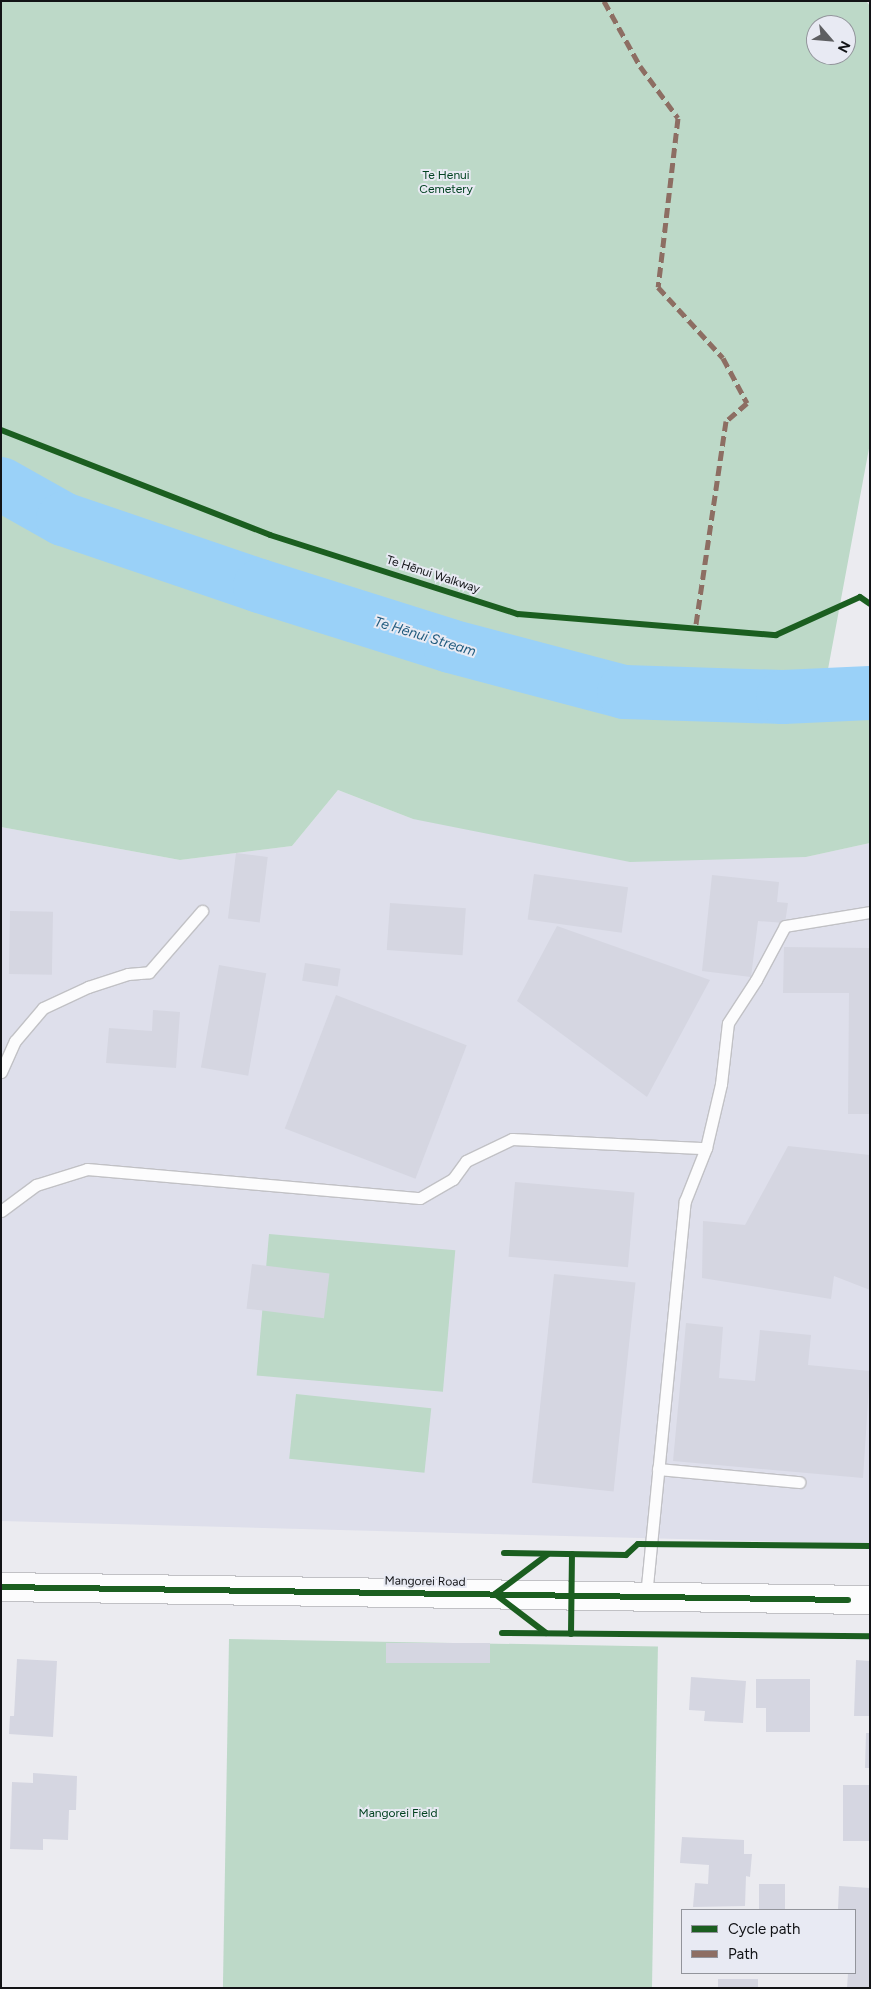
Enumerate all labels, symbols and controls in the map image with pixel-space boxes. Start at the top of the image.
north arrow [806,15,856,65]
text: N [834,38,854,55]
park label: Te Henui Cemetery [419,169,473,197]
street label: Te Hēnui Walkway [384,553,482,597]
water label: Te Hēnui Stream [372,614,478,660]
street label: Mangorei Road [384,1574,466,1590]
park label: Mangorei Field [359,1807,437,1821]
legend [681,1909,856,1974]
text: Cycle path [728,1920,800,1938]
text: Path [728,1945,758,1963]

